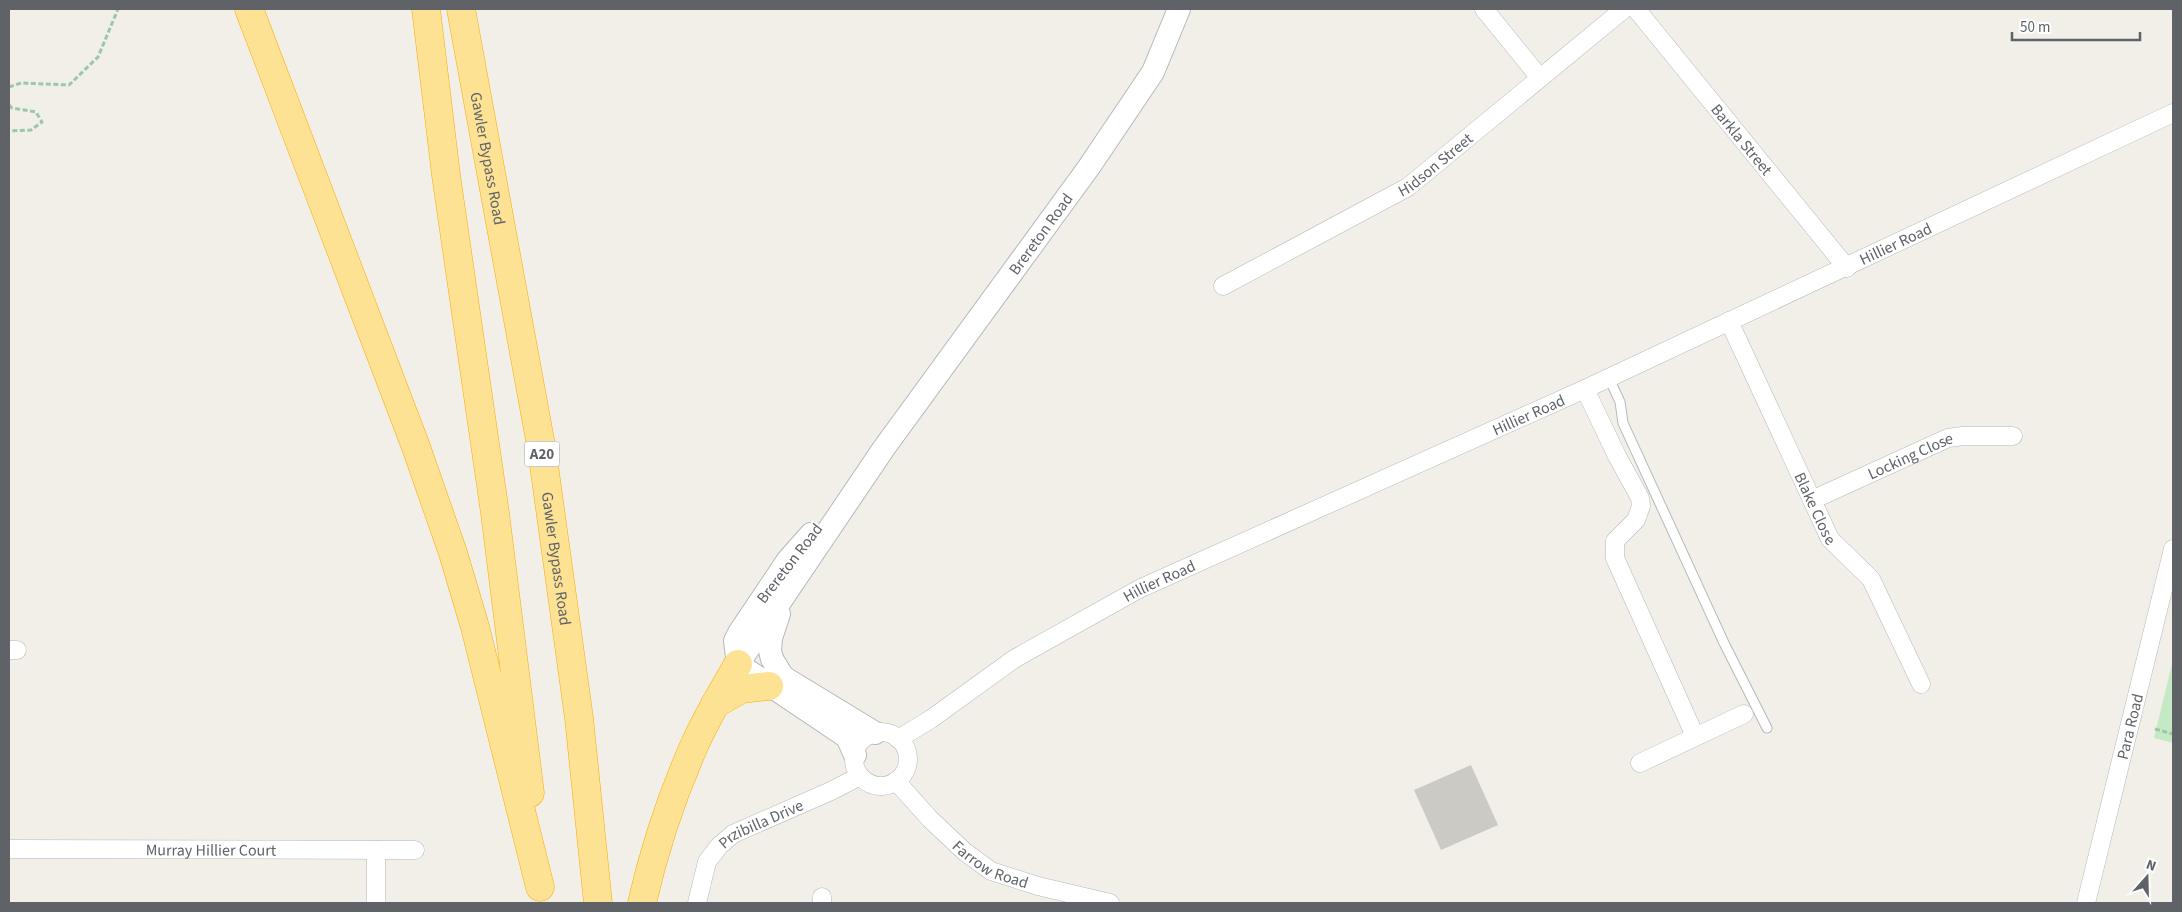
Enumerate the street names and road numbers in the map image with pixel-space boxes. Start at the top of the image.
street label: Gawler Bypass Road [464,90,510,227]
street label: Barkla Street [1705,99,1778,181]
street label: Hidson Street [1394,128,1478,202]
street label: Brereton Road [1004,189,1078,280]
street label: Hillier Road [1856,218,1936,271]
street label: Hillier Road [1489,389,1569,441]
street label: Locking Close [1864,427,1954,485]
road number: A20 [524,442,560,466]
street label: Blake Close [1789,469,1840,551]
street label: Gawler Bypass Road [536,491,576,627]
street label: Brereton Road [752,519,828,608]
street label: Hillier Road [1119,555,1199,608]
street label: Para Road [2112,691,2149,762]
street label: Przibilla Drive [714,794,807,854]
street label: Farrow Road [947,836,1031,894]
street label: Murray Hillier Court [146,839,277,862]

